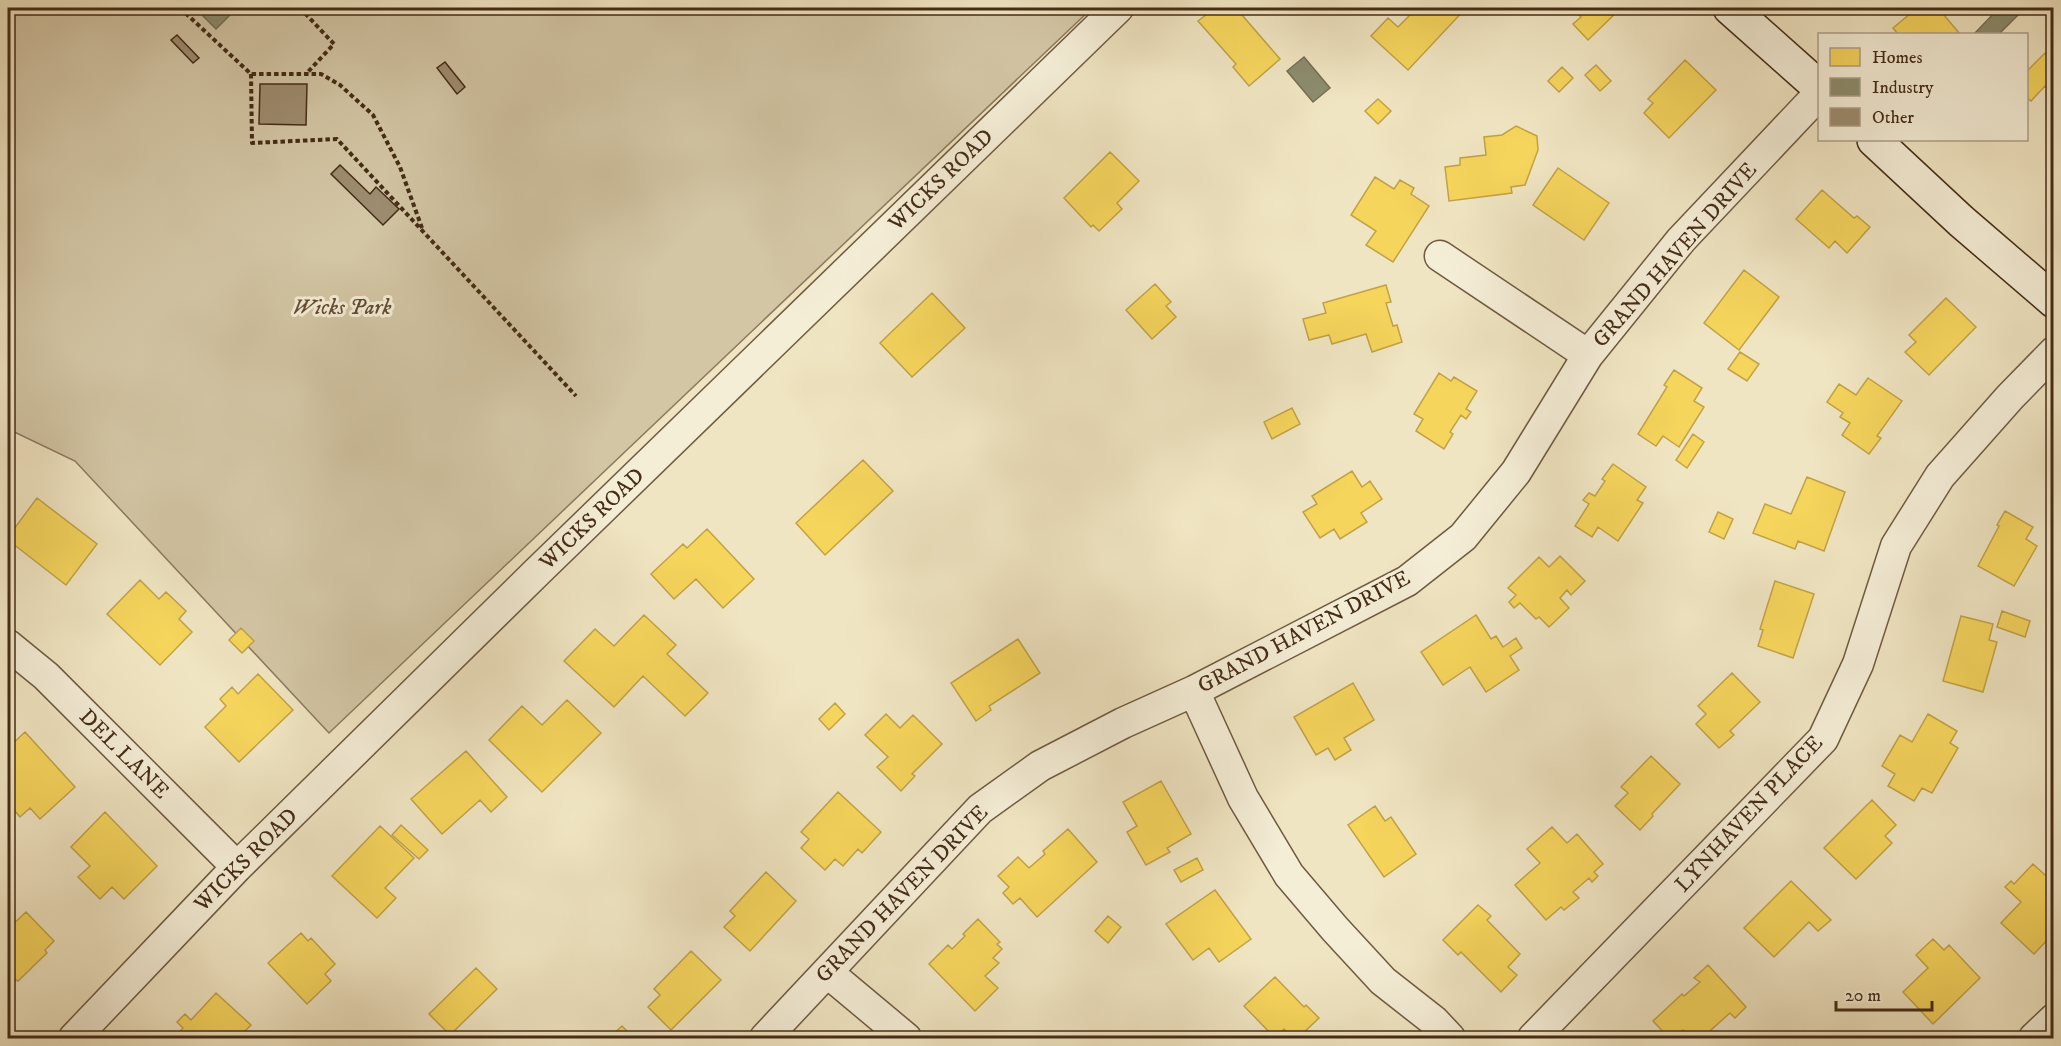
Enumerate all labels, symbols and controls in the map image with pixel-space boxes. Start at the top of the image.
legend [1818,33,2028,141]
text: Homes [1872,47,1923,69]
text: Industry [1872,77,1934,99]
text: Other [1872,107,1914,129]
street label: WICKS ROAD [882,123,999,237]
street label: GRAND HAVEN DRIVE [1587,157,1763,353]
park label: Wicks Park [293,294,392,321]
street label: WICKS ROAD [533,462,650,576]
street label: GRAND HAVEN DRIVE [1193,565,1415,699]
street label: DEL LANE [73,703,175,805]
street label: LYNHAVEN PLACE [1669,730,1829,898]
street label: GRAND HAVEN DRIVE [810,799,994,989]
street label: WICKS ROAD [188,803,303,918]
scale bar [1836,974,1932,1012]
text: 20 m [1845,985,1881,1007]

